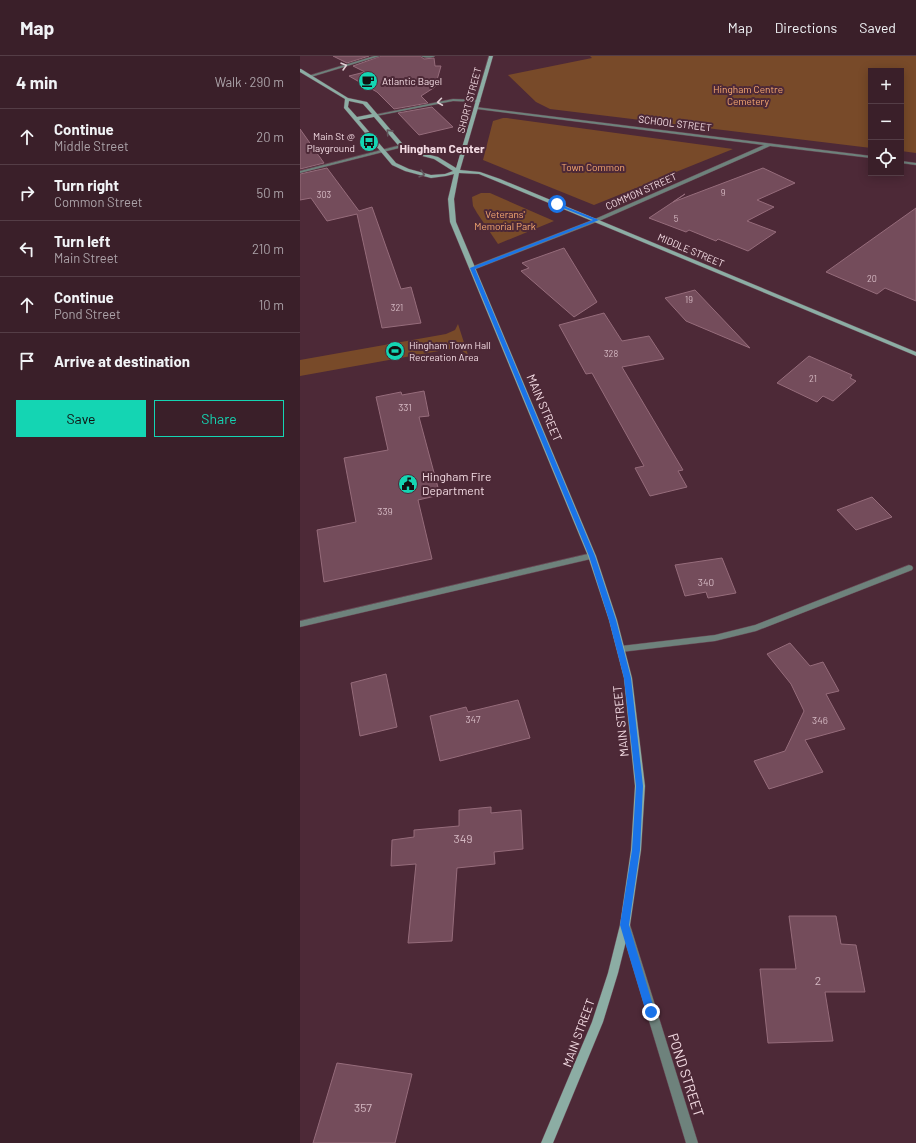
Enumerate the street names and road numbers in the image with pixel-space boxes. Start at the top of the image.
street label: SHORT STREET [454,65,484,134]
street label: SCHOOL STREET [638,113,713,133]
street label: COMMON STREET [603,170,679,212]
street label: MIDDLE STREET [656,231,726,270]
street label: MAIN STREET [524,372,565,444]
street label: MAIN STREET [609,685,631,758]
street label: MAIN STREET [559,996,597,1069]
street label: POND STREET [665,1031,708,1119]

